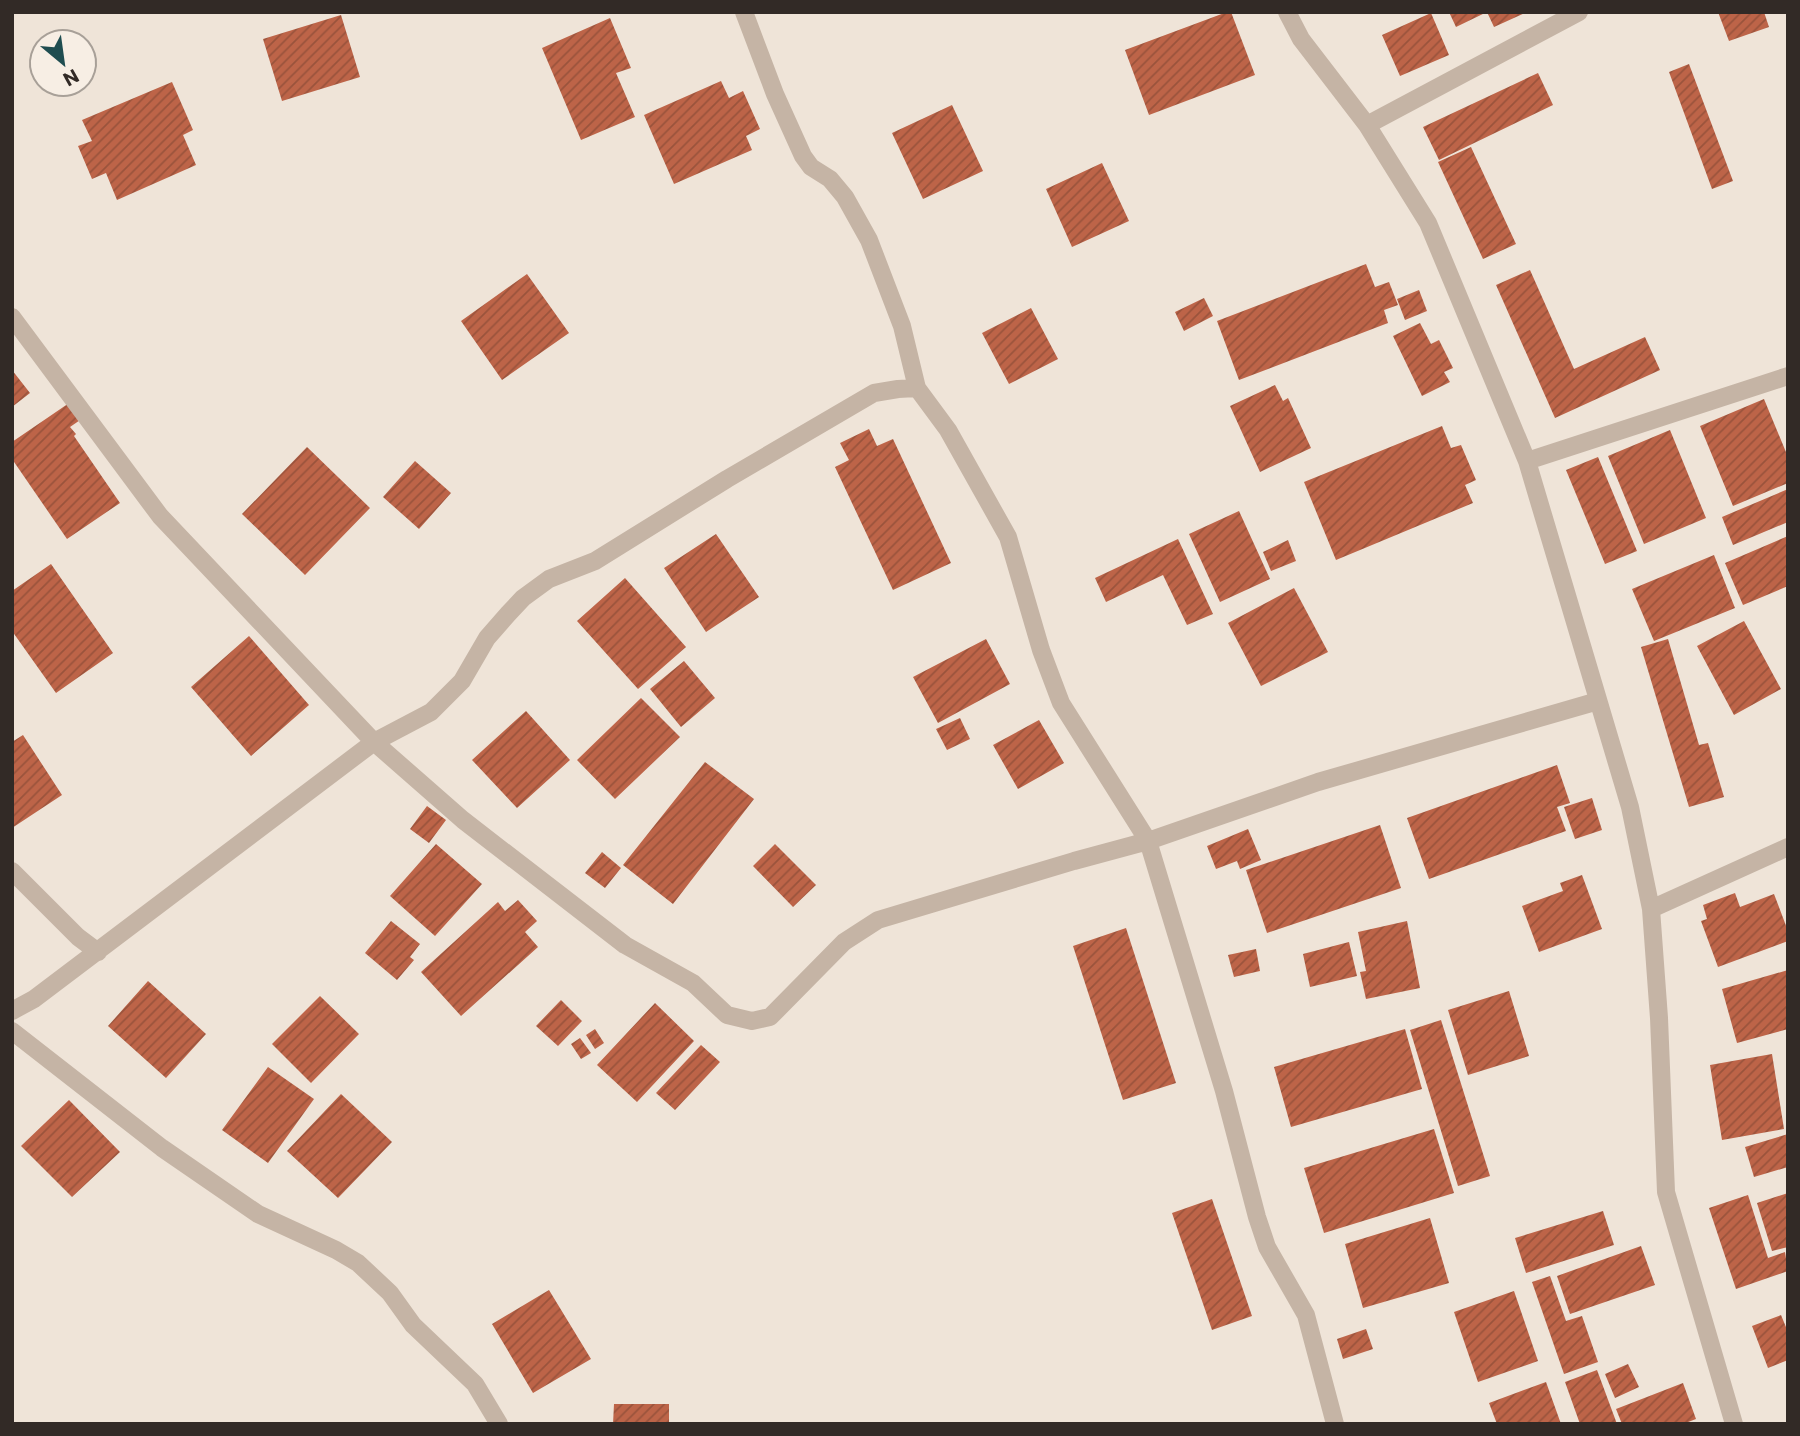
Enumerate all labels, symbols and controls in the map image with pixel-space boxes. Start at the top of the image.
north arrow [28,28,98,98]
text: N [60,65,83,92]

